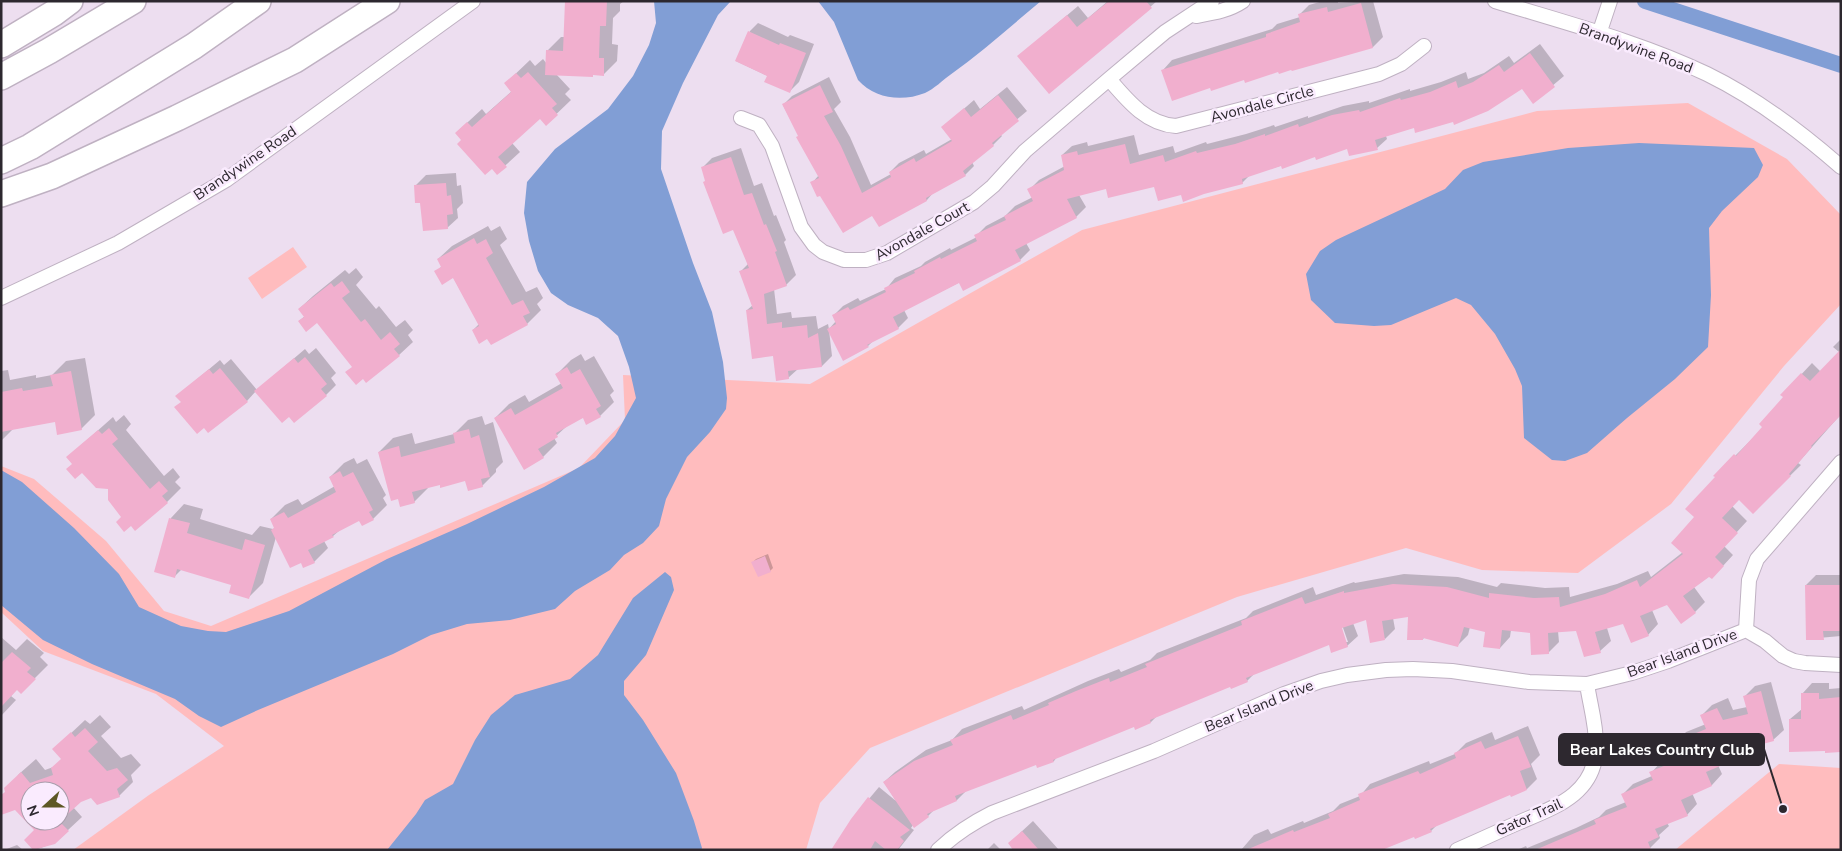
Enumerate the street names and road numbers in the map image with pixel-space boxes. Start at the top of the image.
street label: Brandywine Road [1576,18,1696,78]
street label: Avondale Circle [1208,81,1316,127]
street label: Brandywine Road [190,121,300,205]
street label: Avondale Court [871,196,974,265]
street label: Bear Island Drive [1624,624,1740,682]
street label: Bear Island Drive [1202,675,1316,737]
street label: Gator Trail [1493,793,1566,841]

